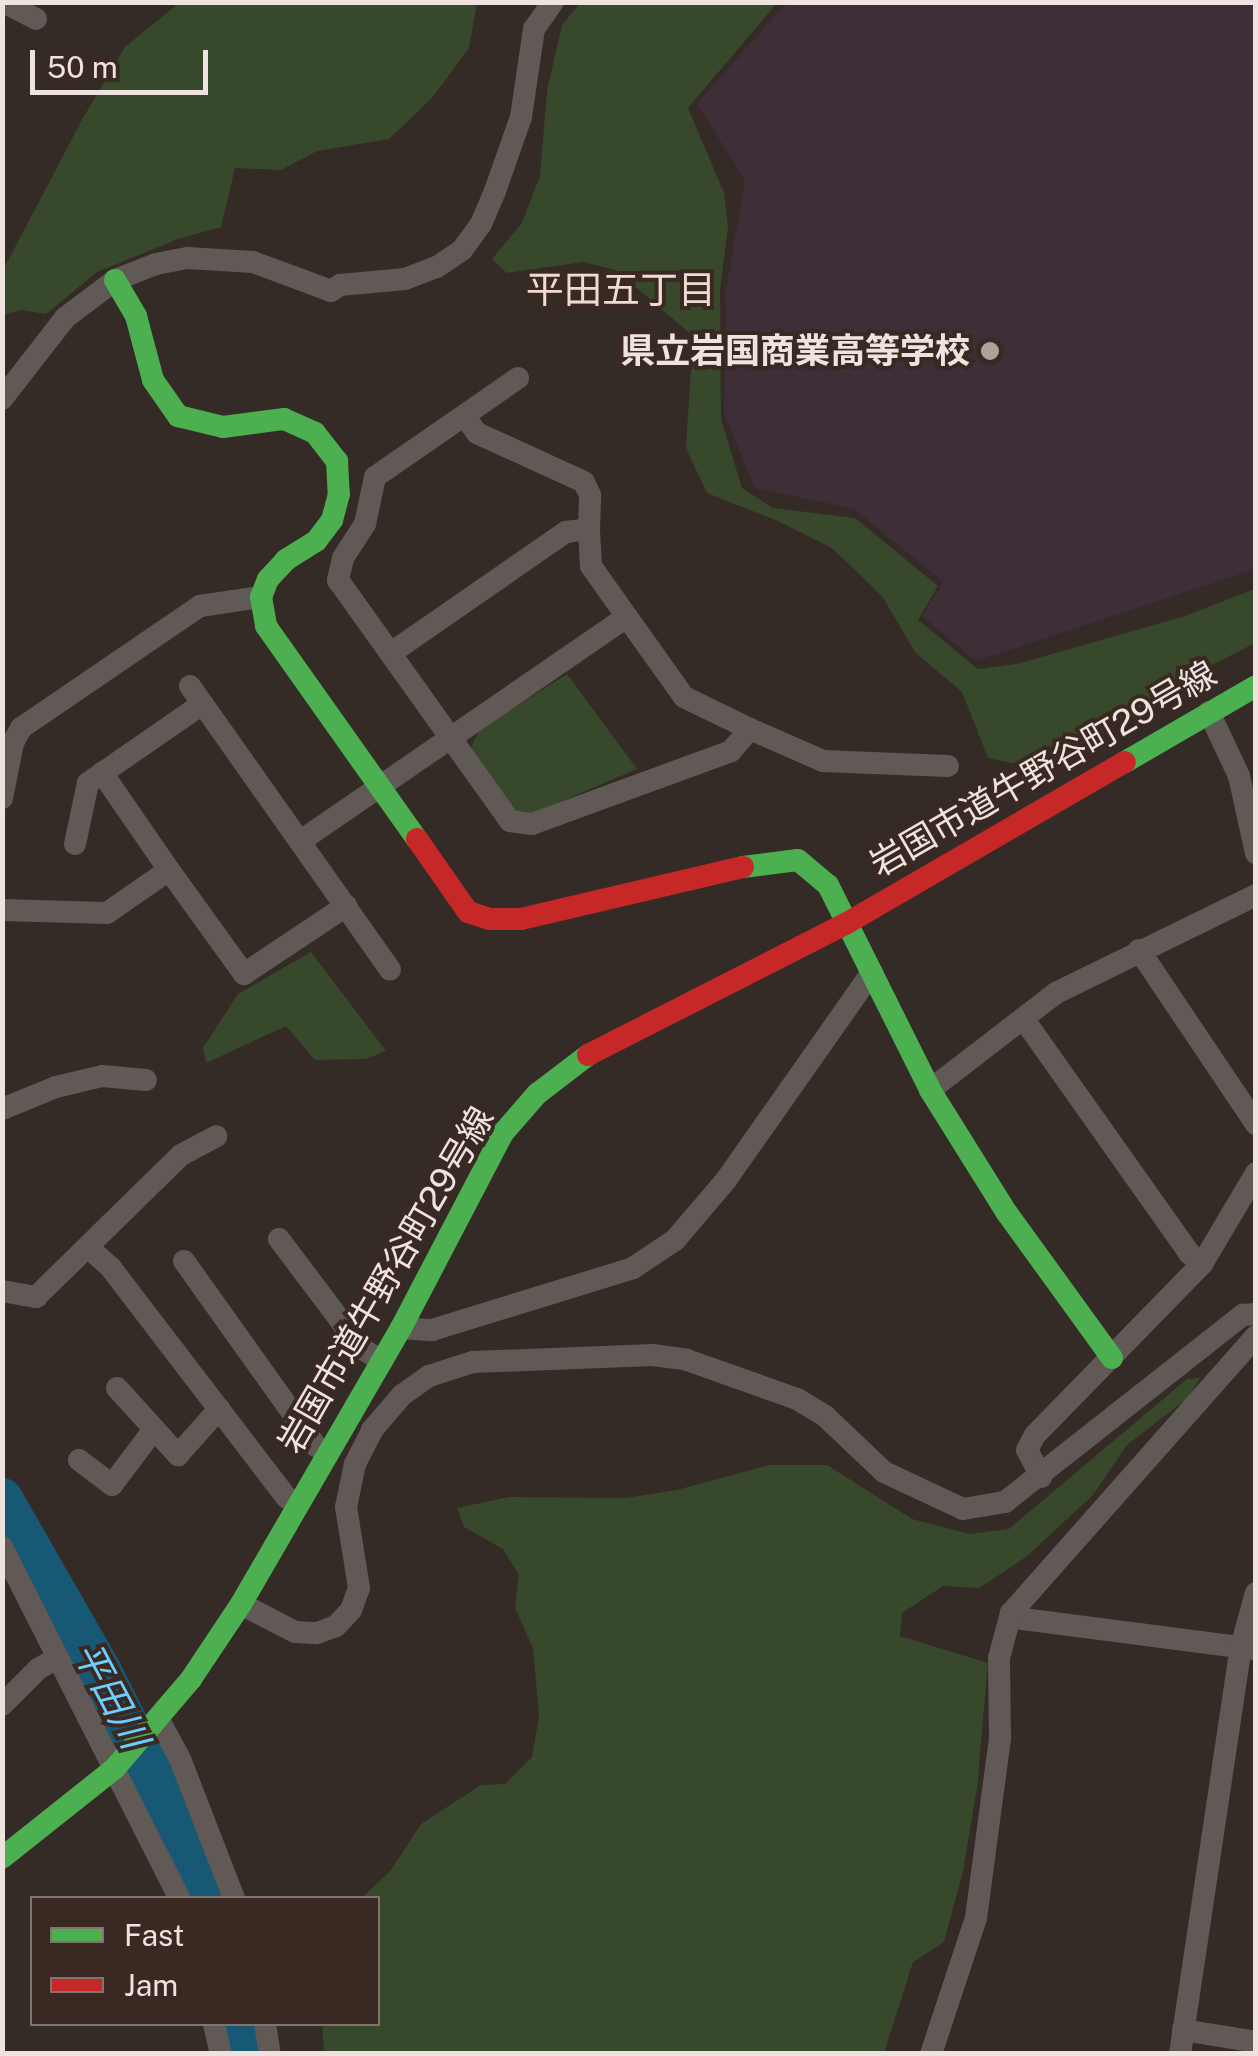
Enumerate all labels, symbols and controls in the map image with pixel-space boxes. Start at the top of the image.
scale bar [35,30,212,92]
text: 50 m [47,49,118,85]
district label: 平田五丁目 [526,267,716,313]
place label: 県立岩国商業高等学校 [620,330,970,372]
marker: 県立岩国商業高等学校 [979,340,1001,362]
street label: 岩国市道牛野谷町29号線 [862,653,1224,885]
street label: 岩国市道牛野谷町29号線 [270,1099,502,1461]
water label: 平田川 [64,1634,158,1756]
legend [30,1896,380,2026]
text: Fast [124,1917,184,1953]
text: Jam [124,1967,178,2003]

